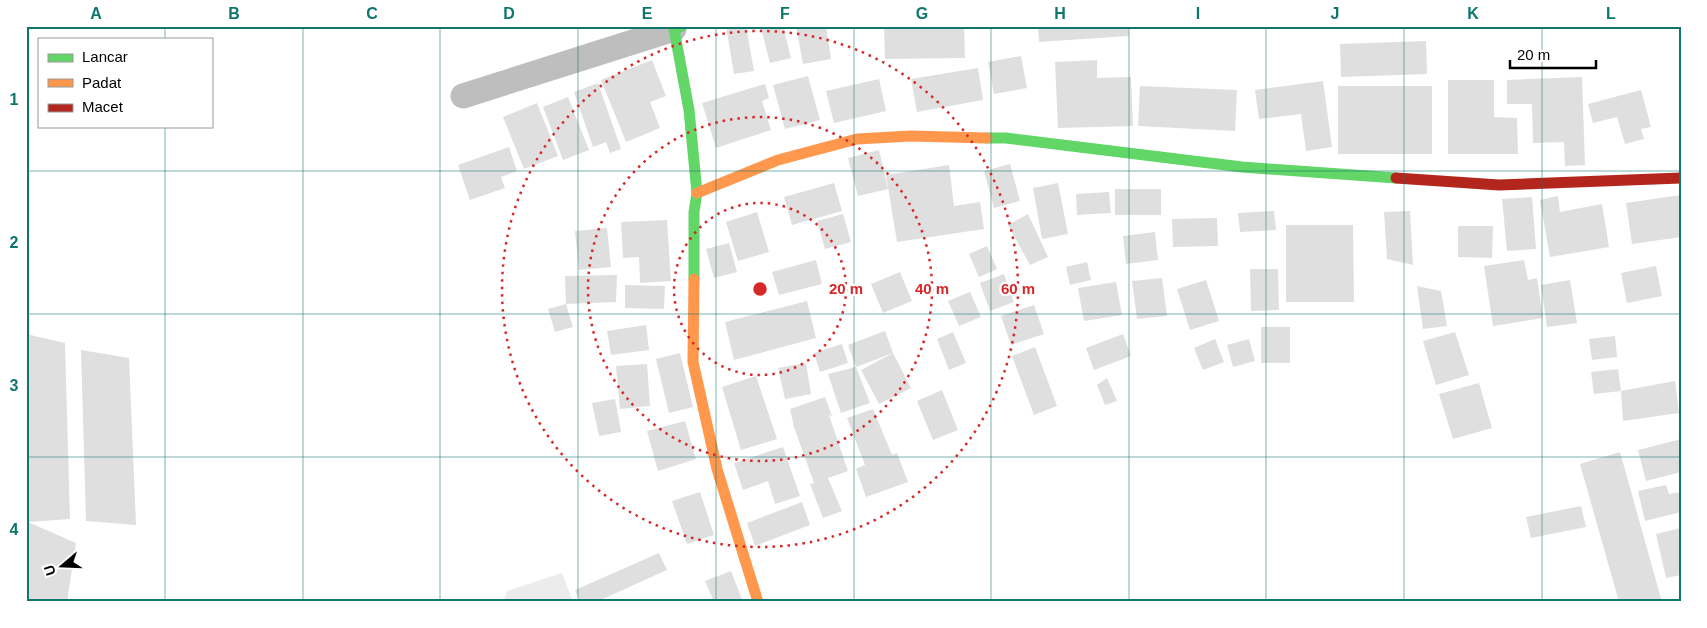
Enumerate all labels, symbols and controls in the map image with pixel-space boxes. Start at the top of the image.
text: A [90,5,102,22]
text: B [228,5,240,22]
text: C [366,5,378,22]
text: D [503,5,515,22]
text: E [642,5,653,22]
text: F [780,5,790,22]
text: G [916,5,928,22]
text: H [1054,5,1066,22]
text: I [1196,5,1200,22]
text: J [1331,5,1339,22]
text: K [1467,5,1479,22]
text: L [1606,5,1616,22]
legend [38,38,212,128]
scale bar [1510,38,1596,70]
text: 20 m [1517,46,1550,63]
text: Lancar [82,48,128,65]
text: Padat [82,74,122,91]
text: 1 [10,91,19,108]
text: Macet [82,98,124,115]
text: 2 [10,234,19,251]
centre of rings [751,280,769,298]
text: 20 m [829,280,863,297]
text: 40 m [915,280,949,297]
text: 60 m [1001,280,1035,297]
text: 3 [10,377,19,394]
text: 4 [10,521,19,538]
north arrow [38,540,88,590]
text: U [40,563,59,578]

